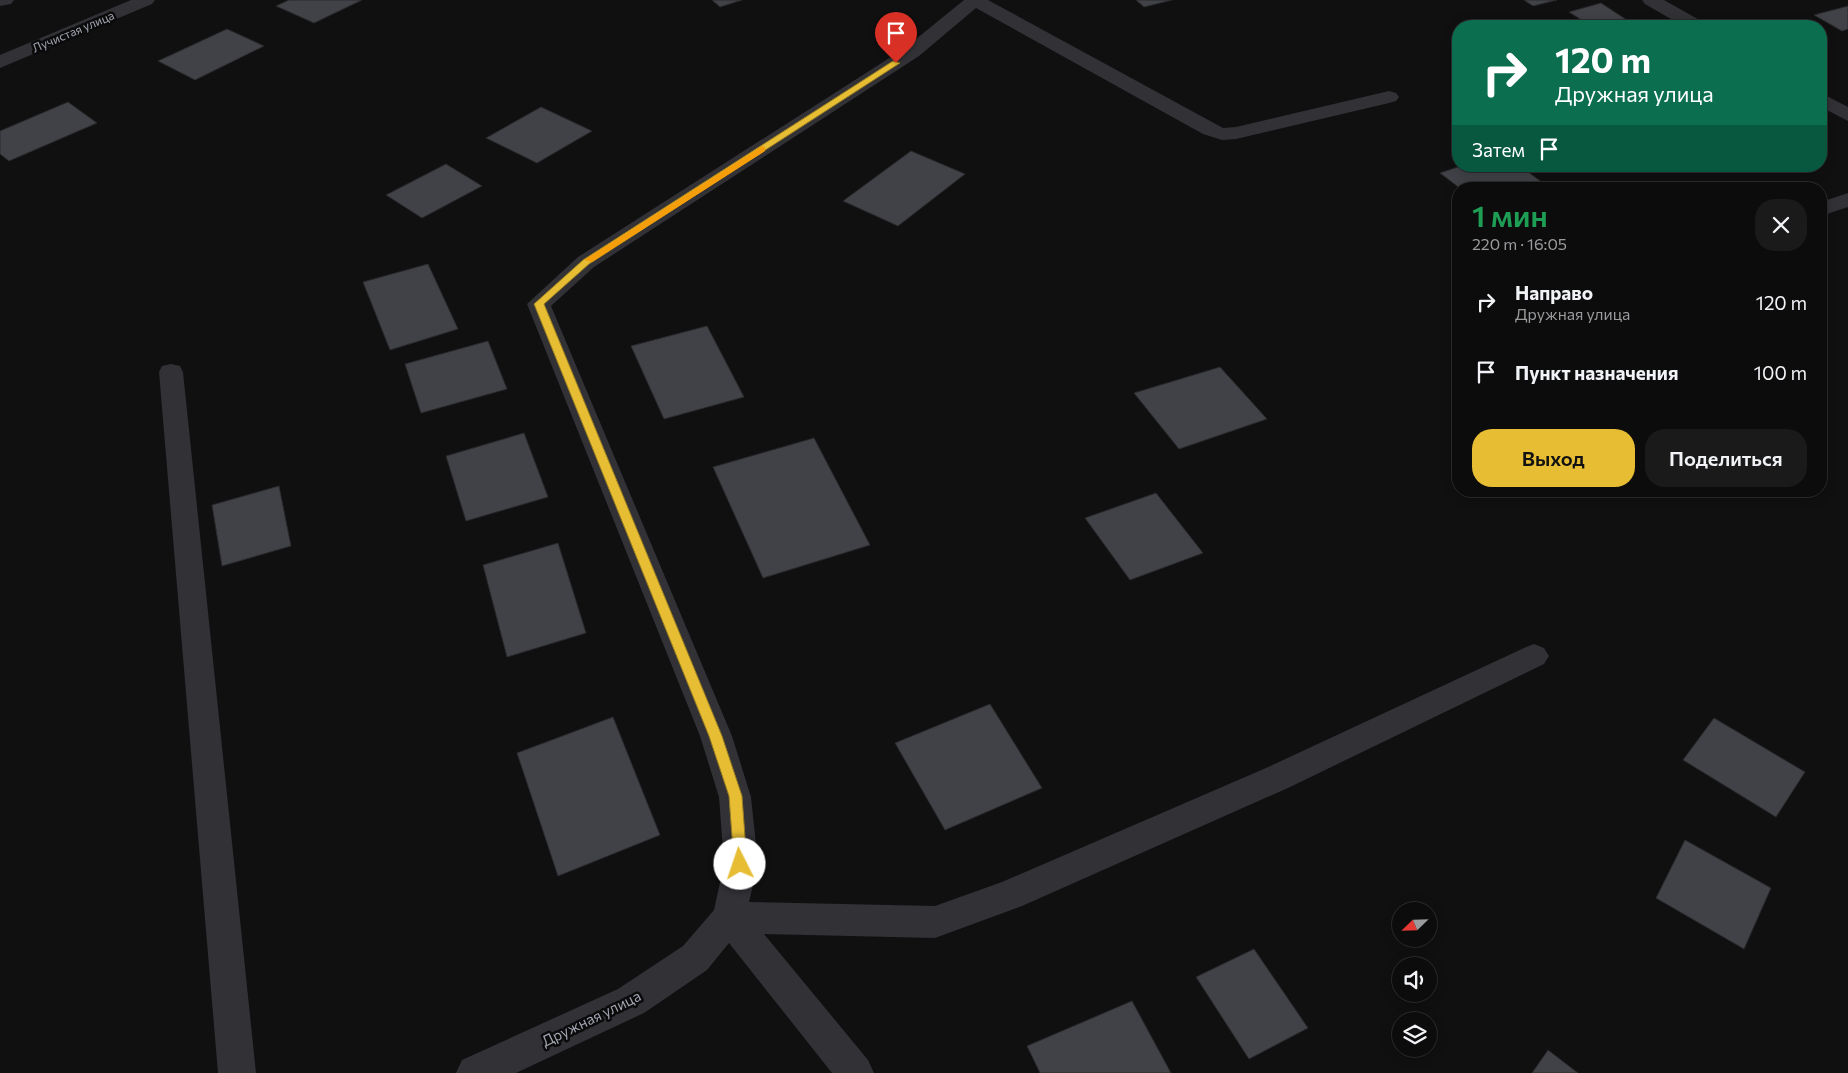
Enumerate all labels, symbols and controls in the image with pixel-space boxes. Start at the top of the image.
street label: Лучистая улица [30,7,116,55]
pin [875,12,917,63]
icon: arrive [882,19,910,47]
text: 120 m [1555,37,1651,80]
icon: right [1472,40,1537,105]
text: Дружная улица [1555,80,1714,107]
icon: arrive [1535,135,1563,163]
text: Затем [1472,138,1525,161]
text: 1 мин [1472,196,1548,233]
button: close [1755,199,1807,251]
text: 220 m · 16:05 [1472,234,1567,253]
text: Направо [1515,281,1593,304]
icon: right [1472,288,1500,316]
text: 120 m [1756,291,1807,314]
text: Дружная улица [1515,304,1630,323]
icon: arrive [1472,358,1500,386]
text: Пункт назначения [1515,361,1678,384]
text: 100 m [1754,361,1807,384]
button: Выход [1472,429,1635,487]
button: Поделиться [1645,429,1807,487]
position arrow [713,837,765,889]
north arrow [1392,902,1438,948]
map controls [1392,902,1437,1057]
button: sound [1392,957,1437,1002]
street label: Дружная улица [538,986,644,1050]
button: layers [1392,1012,1437,1057]

